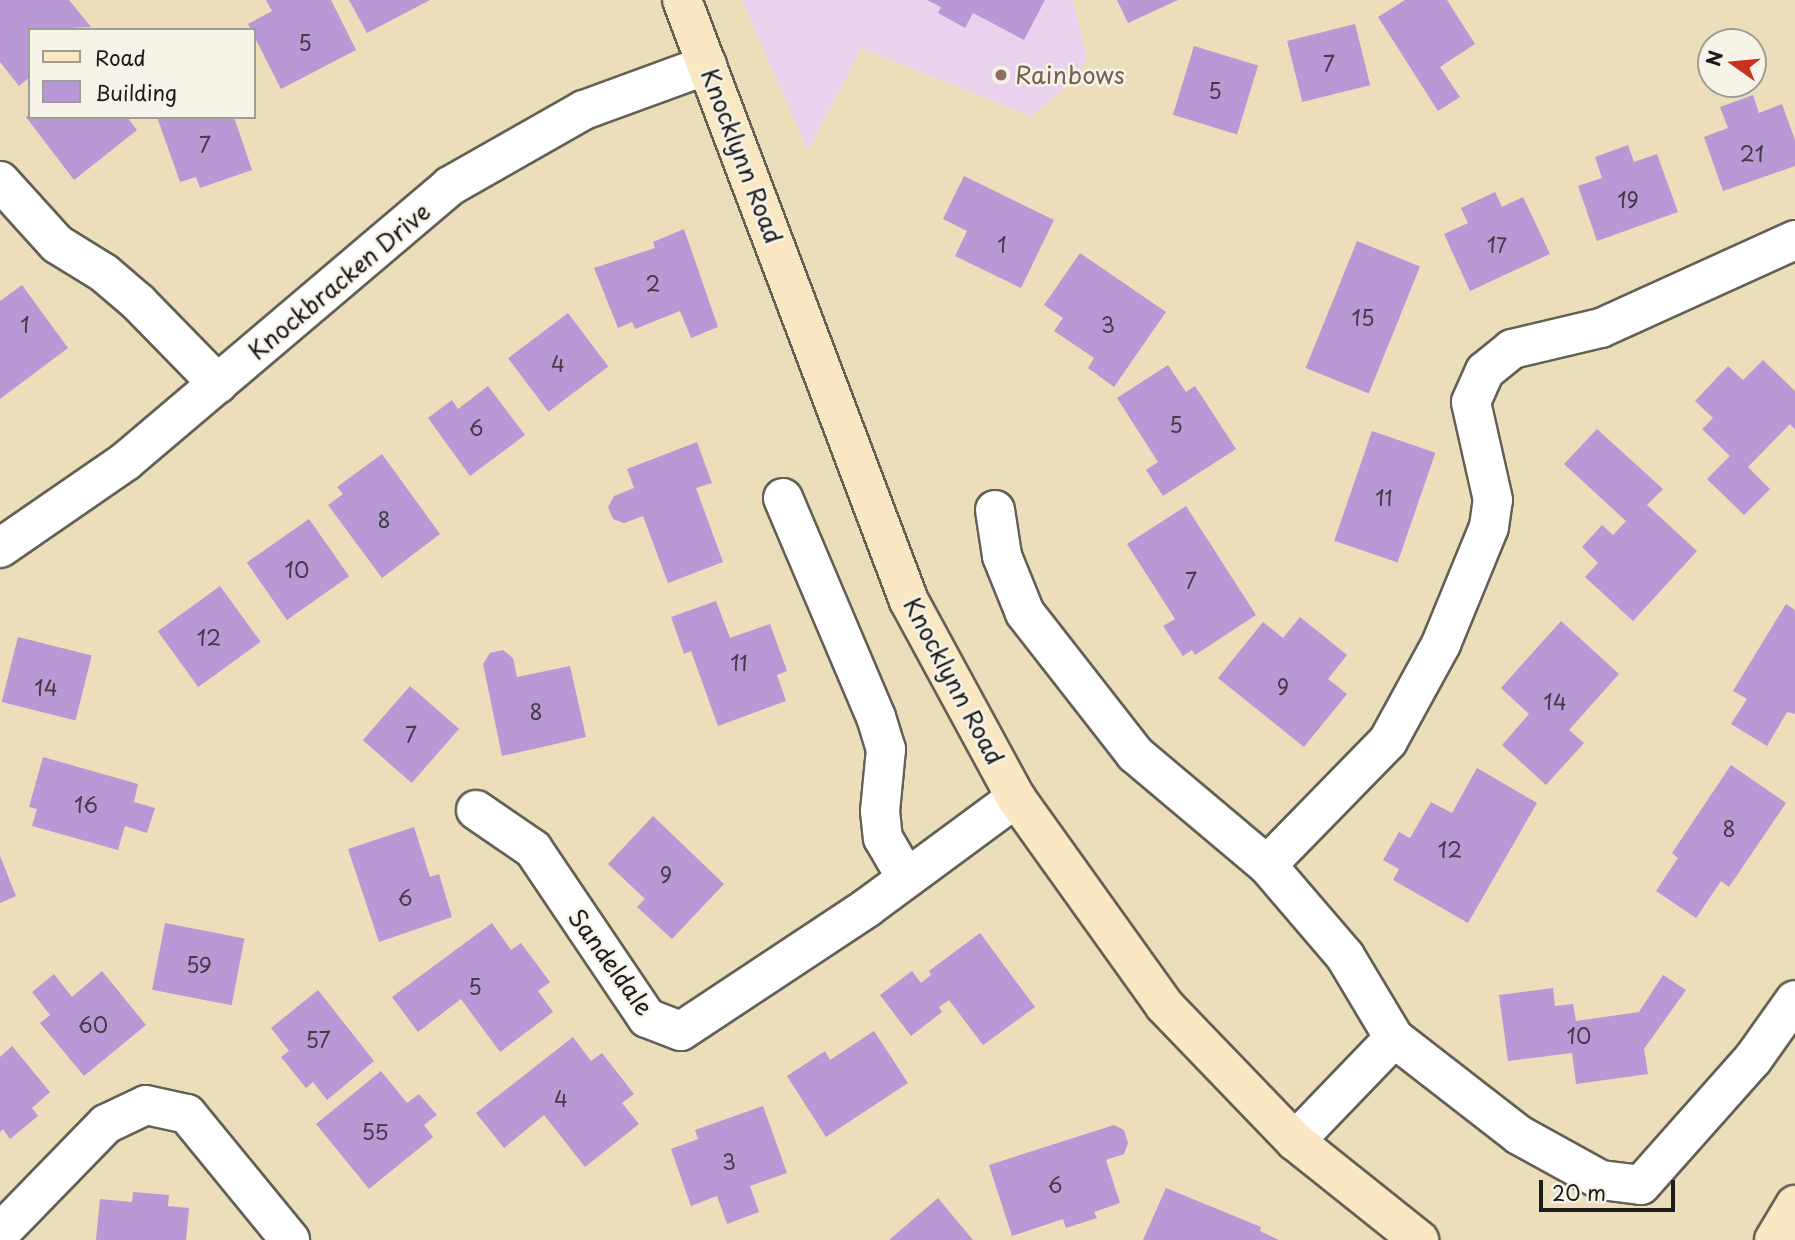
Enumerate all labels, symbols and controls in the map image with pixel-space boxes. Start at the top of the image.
legend [28,28,256,119]
north arrow [1697,28,1767,98]
house number: 5 [298,29,312,55]
text: Road [95,41,146,73]
text: N [1698,47,1729,69]
house number: 7 [1323,50,1335,76]
place label: Rainbows [1015,61,1125,89]
street label: Knocklynn Road [695,65,789,247]
marker: Rainbows [993,67,1009,83]
text: Building [95,76,177,108]
house number: 5 [1208,77,1222,103]
house number: 7 [199,131,211,157]
house number: 21 [1740,140,1764,166]
house number: 19 [1617,186,1639,212]
street label: Knockbracken Drive [241,196,437,366]
house number: 1 [997,231,1007,257]
house number: 17 [1487,231,1507,257]
house number: 2 [646,270,660,296]
house number: 15 [1352,304,1374,330]
house number: 1 [20,311,30,337]
house number: 3 [1101,311,1115,337]
house number: 4 [551,350,565,376]
house number: 5 [1169,411,1183,437]
house number: 6 [469,414,483,440]
house number: 11 [1375,484,1393,510]
house number: 8 [377,506,391,532]
house number: 10 [285,556,309,582]
house number: 7 [1185,567,1197,593]
street label: Knocklynn Road [898,593,1010,769]
house number: 12 [197,624,221,650]
house number: 11 [730,649,748,675]
house number: 9 [1277,673,1289,699]
house number: 14 [34,674,58,700]
house number: 14 [1543,688,1567,714]
house number: 8 [529,698,543,724]
house number: 7 [405,721,417,747]
house number: 16 [74,791,98,817]
house number: 8 [1722,815,1736,841]
house number: 12 [1438,836,1462,862]
house number: 9 [660,861,672,887]
house number: 6 [398,884,412,910]
street label: Sandeldale [563,903,659,1021]
house number: 59 [186,951,212,977]
house number: 5 [468,973,482,999]
house number: 60 [78,1011,108,1037]
house number: 10 [1567,1022,1591,1048]
house number: 57 [305,1026,331,1052]
house number: 4 [554,1085,568,1111]
house number: 55 [361,1118,389,1144]
house number: 3 [722,1148,736,1174]
scale bar [1543,1166,1680,1210]
house number: 6 [1048,1171,1062,1197]
text: 20 m [1552,1176,1606,1208]

